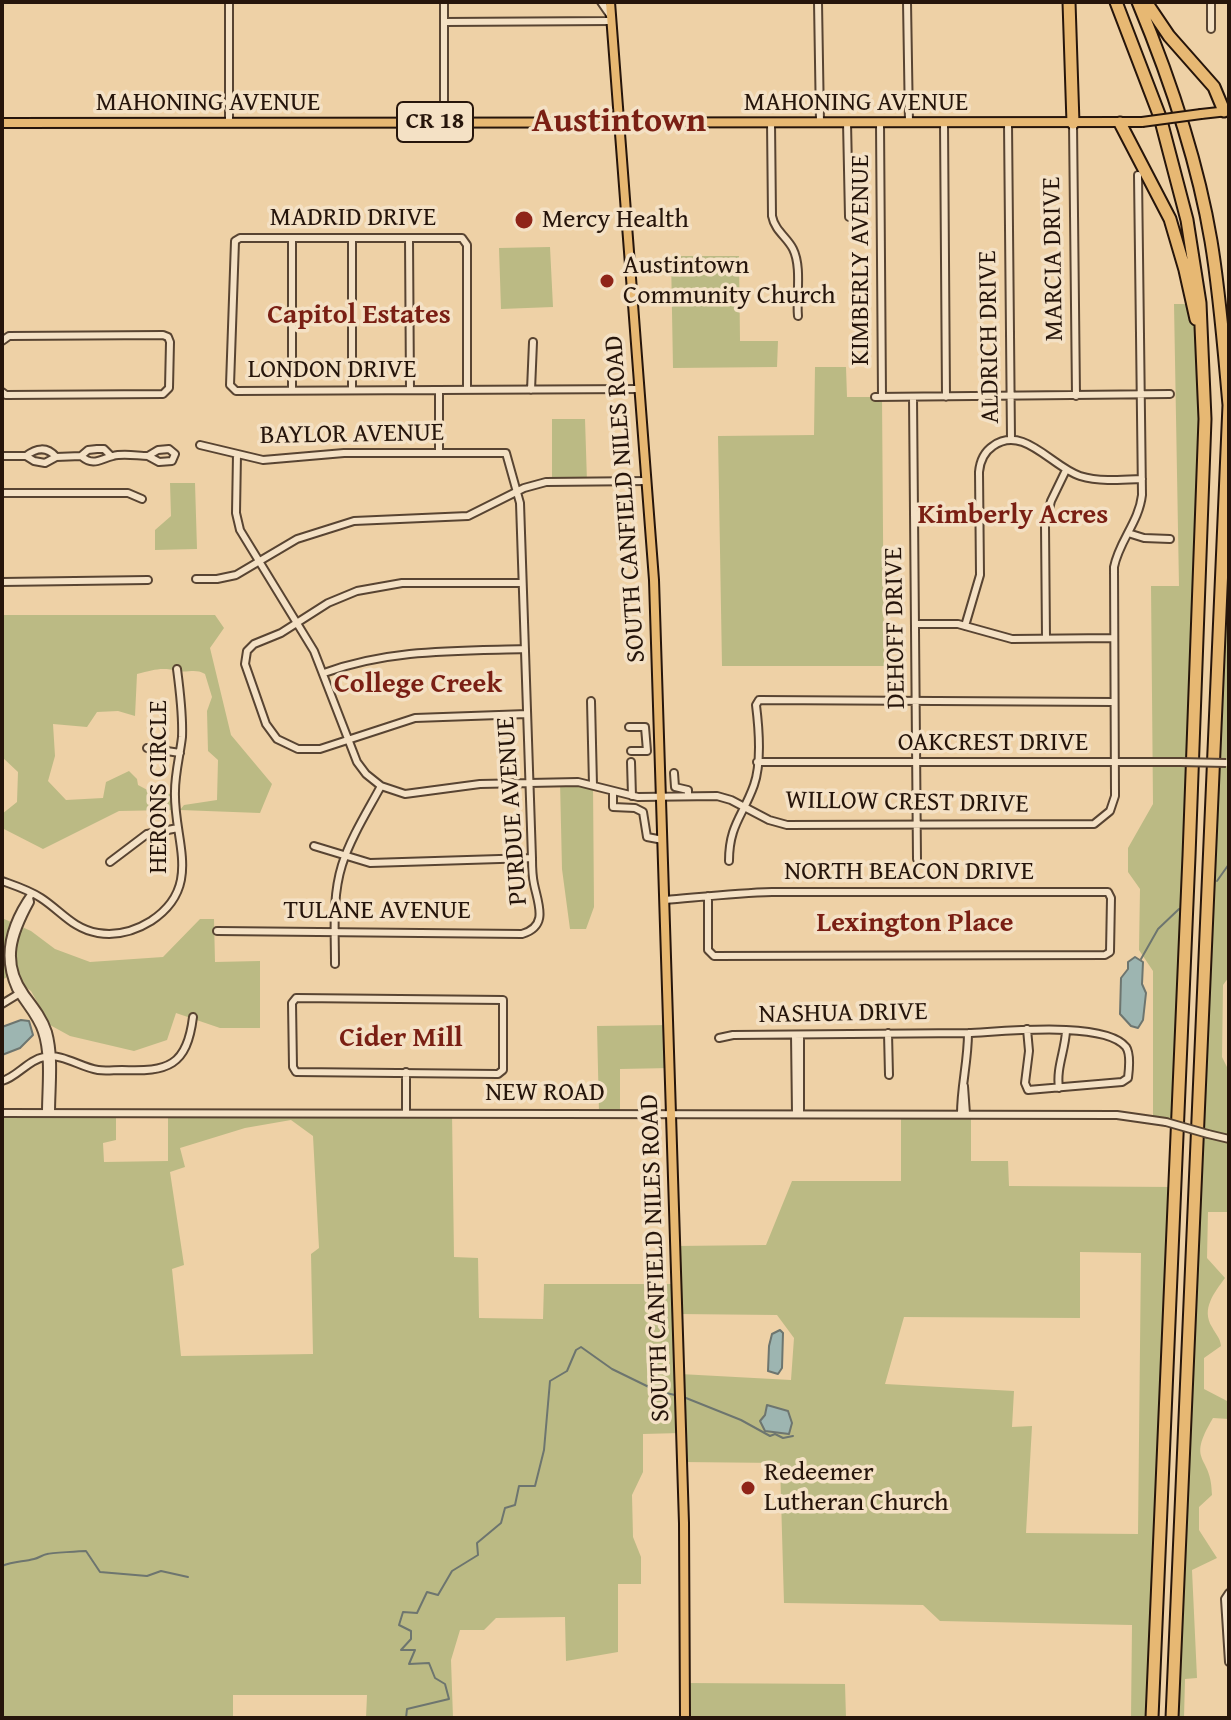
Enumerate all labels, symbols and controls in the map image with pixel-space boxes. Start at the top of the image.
street label: MAHONING AVENUE [96,87,320,119]
street label: MAHONING AVENUE [744,87,968,119]
road number: CR 18 [397,102,473,142]
district label: Austintown [532,102,706,142]
street label: KIMBERLY AVENUE [845,155,877,365]
street label: MARCIA DRIVE [1037,176,1071,342]
street label: MADRID DRIVE [270,202,436,234]
place label: Mercy Health [542,204,689,236]
marker: Mercy Health [513,209,535,231]
place label: Austintown Community Church [623,250,836,312]
street label: ALDRICH DRIVE [973,250,1007,424]
marker: Austintown Community Church [598,272,616,290]
district label: Capitol Estates [267,299,451,333]
street label: SOUTH CANFIELD NILES ROAD [599,334,653,664]
street label: LONDON DRIVE [248,354,416,386]
street label: BAYLOR AVENUE [260,418,444,452]
district label: Kimberly Acres [918,499,1108,533]
street label: DEHOFF DRIVE [879,547,913,709]
district label: College Creek [334,668,502,702]
street label: HERONS CIRCLE [143,700,175,874]
street label: PURDUE AVENUE [491,716,535,906]
street label: OAKCREST DRIVE [898,727,1088,759]
street label: WILLOW CREST DRIVE [785,785,1029,821]
street label: NORTH BEACON DRIVE [784,856,1034,888]
street label: TULANE AVENUE [283,895,471,927]
district label: Lexington Place [817,907,1013,941]
street label: NASHUA DRIVE [758,997,928,1031]
district label: Cider Mill [339,1022,463,1056]
street label: NEW ROAD [485,1077,605,1109]
street label: SOUTH CANFIELD NILES ROAD [635,1093,677,1423]
place label: Redeemer Lutheran Church [764,1457,949,1518]
marker: Redeemer Lutheran Church [739,1479,757,1497]

